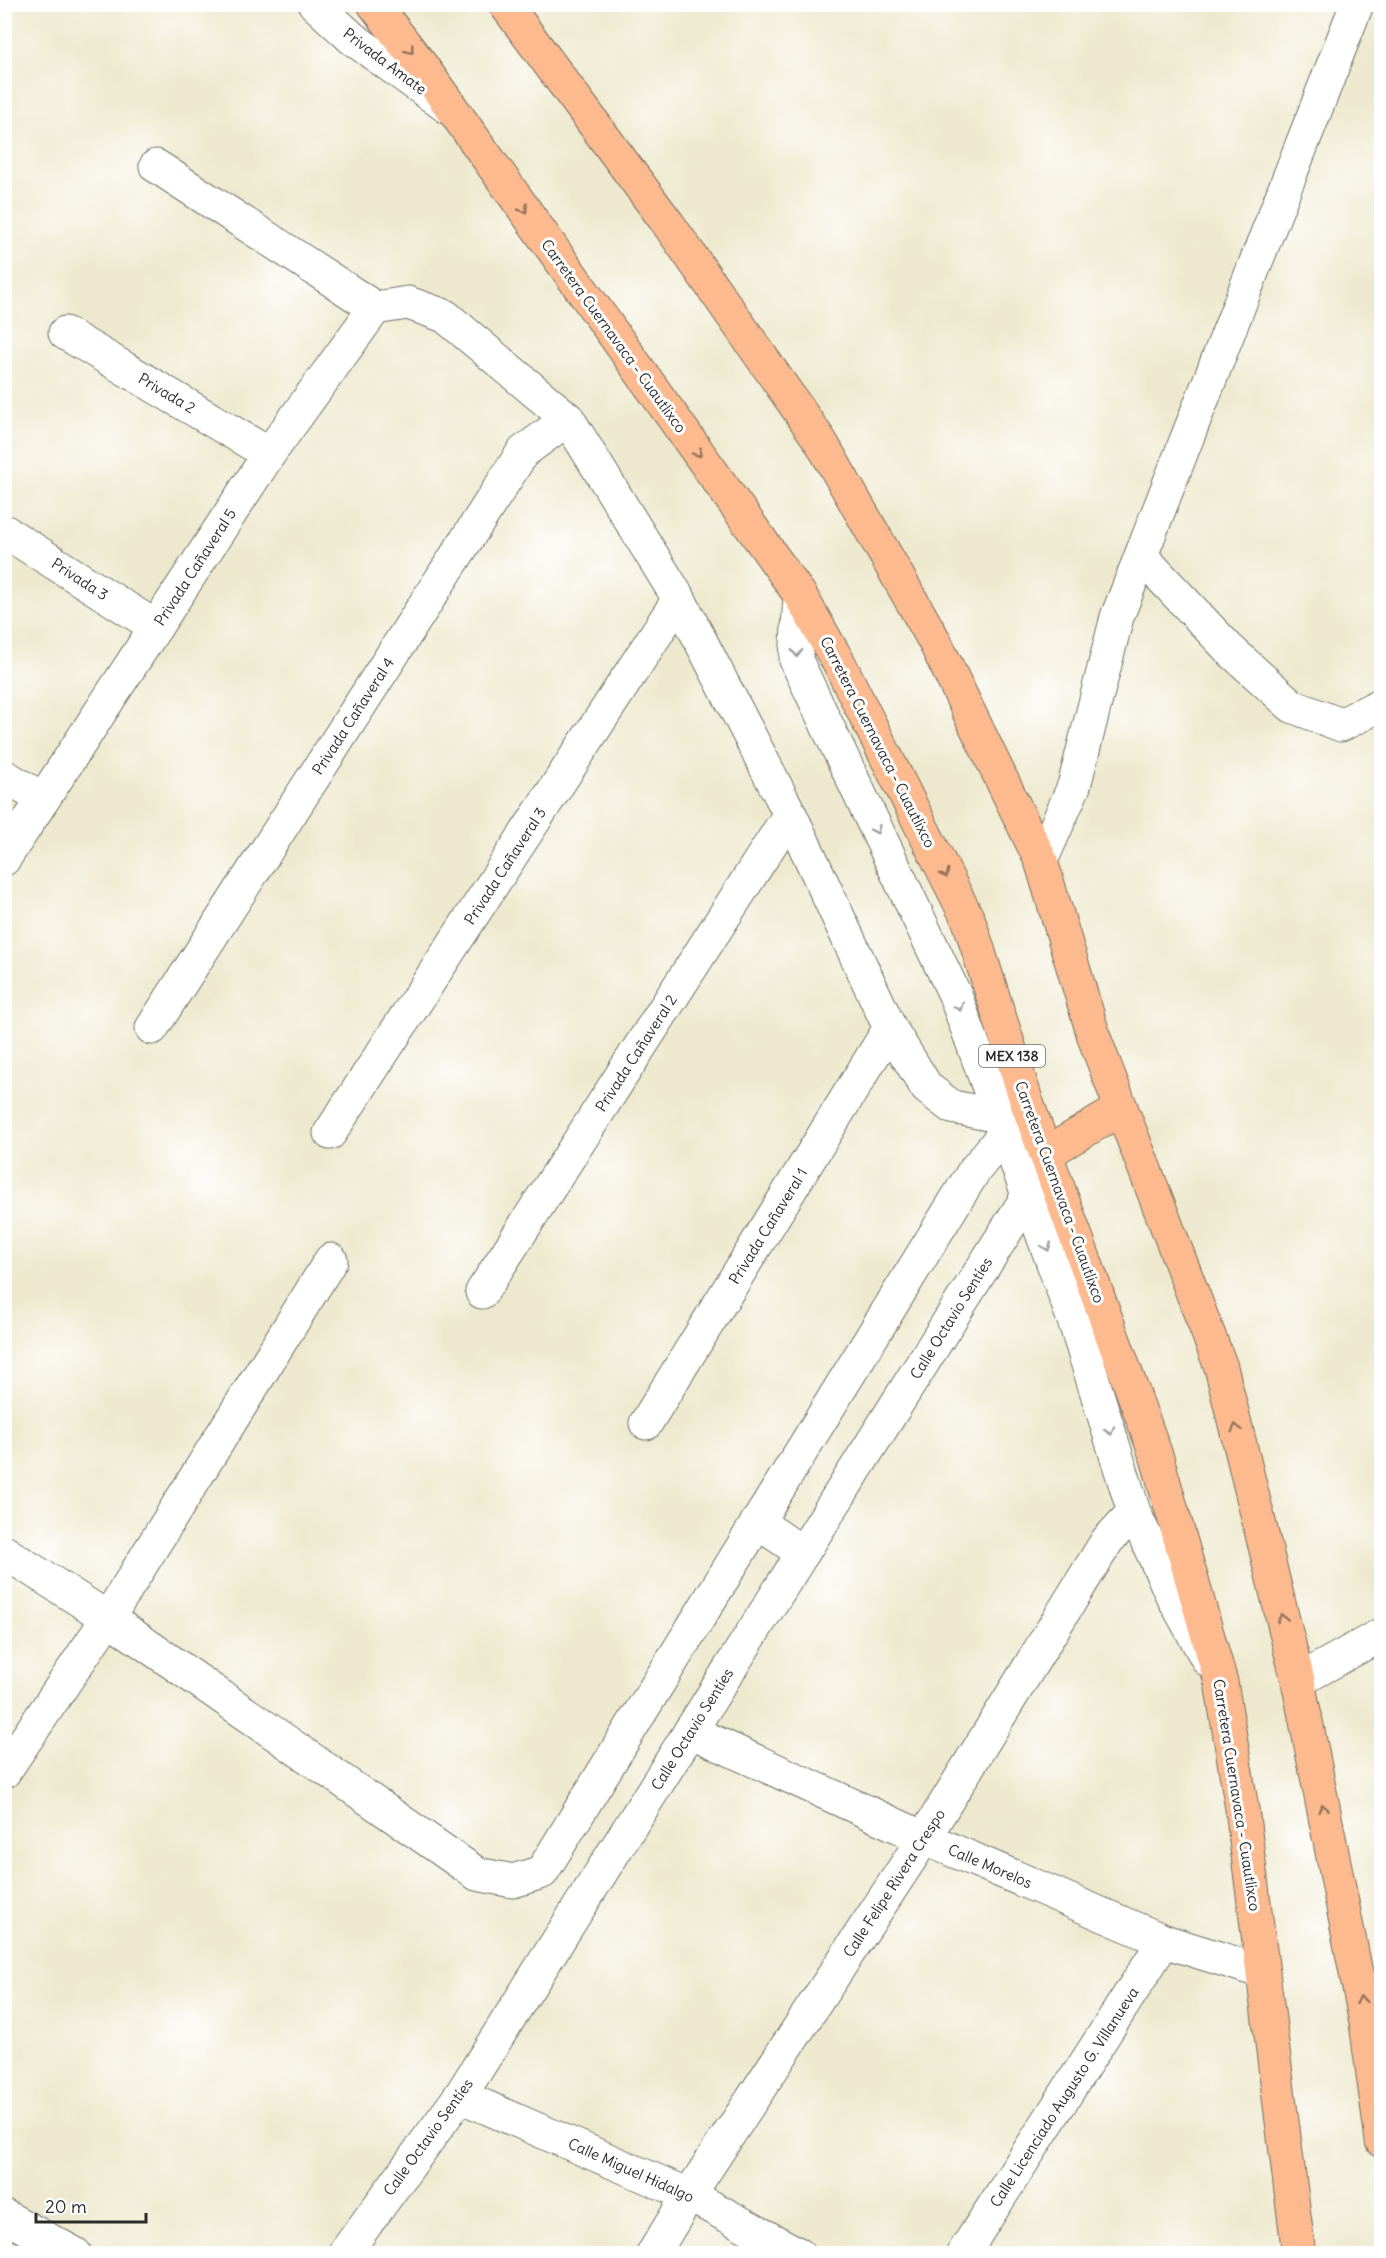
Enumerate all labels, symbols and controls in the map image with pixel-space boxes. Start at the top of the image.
street label: Privada Amate [340,23,430,99]
one-way arrow [402,44,413,55]
one-way arrow [517,202,528,213]
street label: Carretera Cuernavaca - Cuautlixco [537,235,691,437]
street label: Privada 2 [135,369,199,417]
one-way arrow [691,446,702,457]
street label: Privada Cañaveral 5 [150,505,240,629]
street label: Privada 3 [48,554,112,604]
street label: Carretera Cuernavaca - Cuautlixco [816,633,940,851]
one-way arrow [791,649,803,658]
street label: Privada Cañaveral 4 [308,653,398,778]
street label: Privada Cañaveral 3 [460,804,550,928]
one-way arrow [869,823,881,834]
one-way arrow [938,867,949,878]
street label: Privada Cañaveral 2 [591,991,681,1115]
one-way arrow [951,1001,964,1011]
road number: MEX 138 [979,1045,1045,1067]
street label: Carretera Cuernavaca - Cuautlixco [1011,1078,1109,1306]
street label: Privada Cañaveral 1 [725,1164,811,1288]
one-way arrow [1039,1241,1052,1252]
street label: Calle Octavio Sentíes [906,1253,996,1383]
one-way arrow [1230,1424,1243,1434]
one-way arrow [1103,1425,1116,1436]
one-way arrow [1277,1613,1290,1623]
street label: Calle Octavio Sentíes [647,1664,737,1794]
street label: Carretera Cuernavaca - Cuautlixco [1209,1678,1265,1912]
one-way arrow [1317,1804,1330,1814]
street label: Calle Felipe Rivera Crespo [839,1805,949,1961]
street label: Calle Morelos [945,1840,1035,1892]
street label: Calle Licenciado Augusto G. Villanueva [986,1983,1143,2211]
one-way arrow [1355,1995,1368,2005]
street label: Calle Octavio Sentíes [379,2074,477,2199]
street label: Calle Miguel Hidalgo [565,2134,697,2206]
scale bar [36,2186,146,2224]
text: 20 m [45,2195,87,2218]

